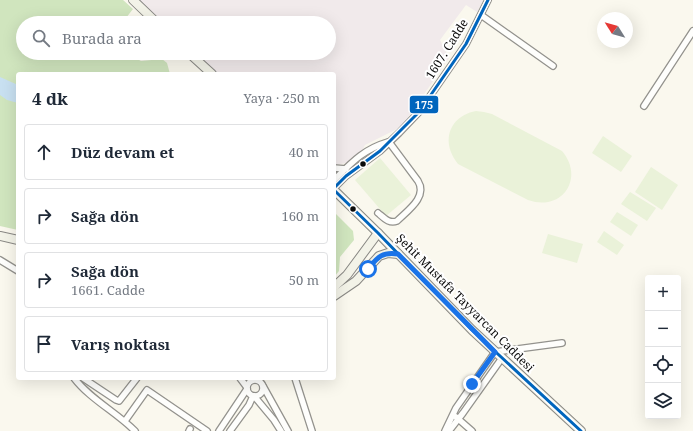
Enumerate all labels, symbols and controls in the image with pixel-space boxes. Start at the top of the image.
north arrow [597,12,633,48]
street label: 1607. Cadde [421,15,472,82]
search box [16,16,336,60]
icon: search [30,27,52,49]
text: Burada ara [62,28,142,48]
text: 4 dk [32,87,68,110]
text: Yaya · 250 m [243,89,320,107]
line badge: 175 [409,95,439,114]
text: 175 [415,97,433,112]
icon: ahead [33,141,55,163]
text: Düz devam et [71,142,174,162]
text: 40 m [289,143,319,161]
unlabelled marker [358,159,368,169]
unlabelled marker [348,204,358,214]
icon: right [33,205,55,227]
text: Sağa dön [71,206,139,226]
text: 160 m [282,207,319,225]
street label: Şehit Mustafa Tayyarcan Caddesi [393,230,538,376]
route start [359,260,377,278]
text: Sağa dön [71,261,139,281]
icon: right [33,269,55,291]
text: 50 m [289,271,319,289]
map controls [645,275,681,419]
button: + [645,275,681,311]
text: 1661. Cadde [71,281,145,299]
button: − [645,311,681,347]
icon: arrive [33,333,55,355]
text: Varış noktası [71,334,170,354]
button: locate [645,347,681,383]
route end [463,375,481,393]
button: layers [645,383,681,419]

